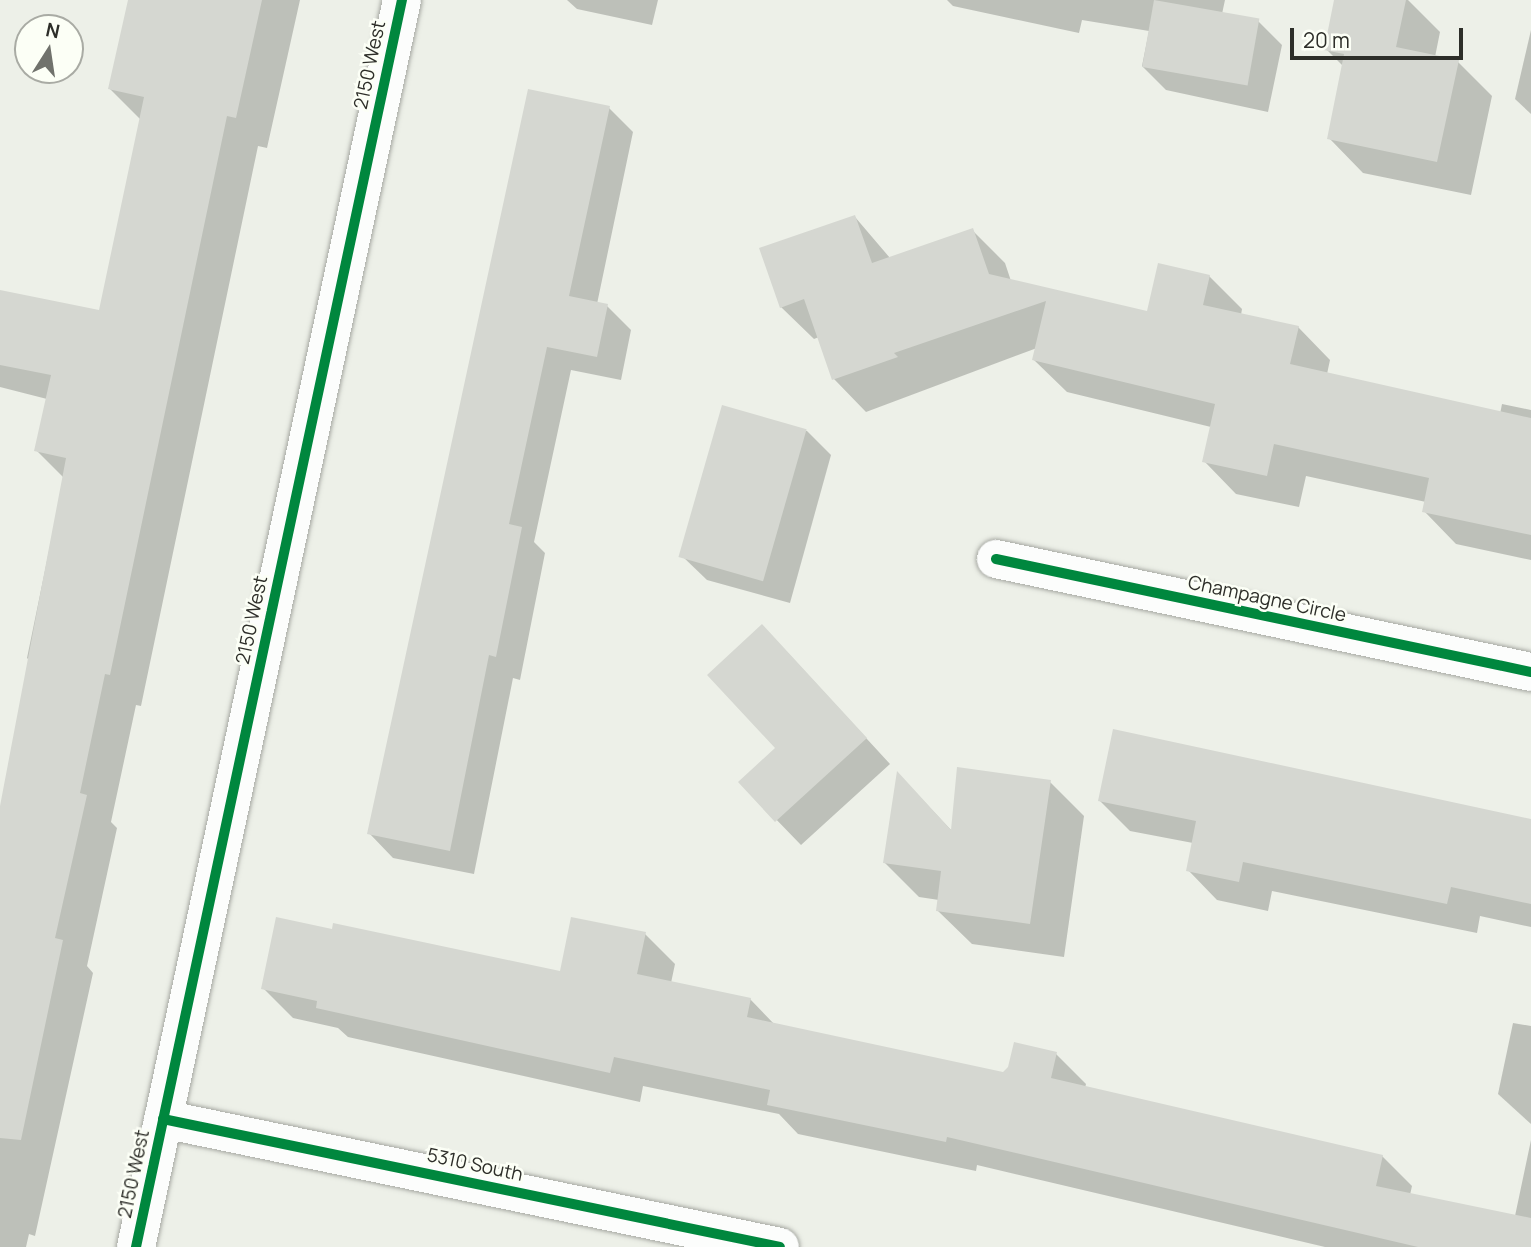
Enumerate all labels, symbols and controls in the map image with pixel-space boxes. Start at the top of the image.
north arrow [14,14,84,84]
scale bar [1293,14,1466,58]
text: N [44,16,62,45]
street label: 2150 West [350,19,390,111]
text: 20 m [1303,26,1350,54]
street label: Champagne Circle [1186,571,1348,627]
street label: 2150 West [232,574,272,666]
street label: 2150 West [114,1128,154,1220]
street label: 5310 South [425,1144,525,1186]

